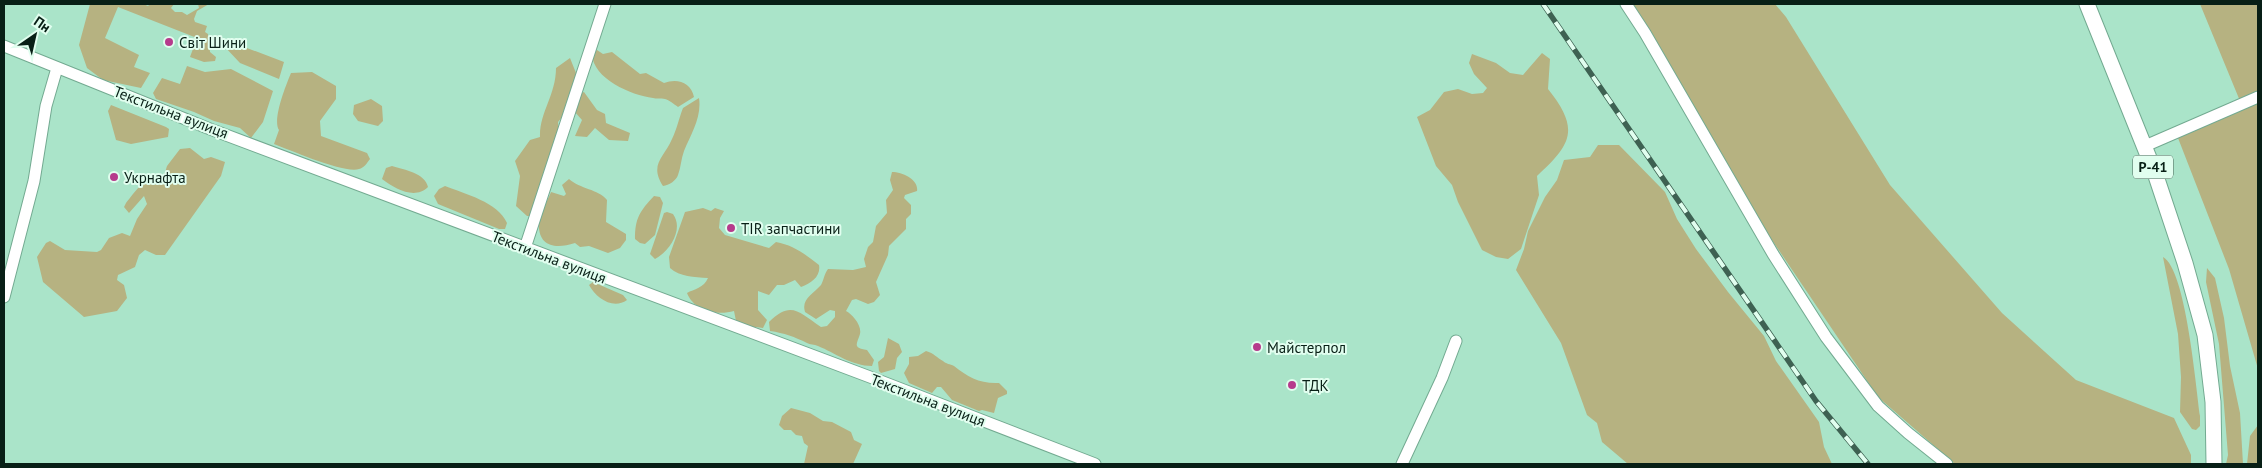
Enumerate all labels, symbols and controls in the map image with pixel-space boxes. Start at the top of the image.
north arrow [10,10,60,60]
text: Пн [30,12,54,36]
place label: Світ Шини [179,33,246,52]
marker: Світ Шини [163,36,175,48]
street label: Текстильна вулиця [111,81,231,143]
road number: Р-41 [2133,156,2173,178]
place label: Укрнафта [124,168,186,187]
marker: Укрнафта [108,171,120,183]
place label: TIR запчастини [741,219,840,238]
marker: TIR запчастини [725,222,737,234]
street label: Текстильна вулиця [489,226,609,288]
place label: Майстерпол [1267,338,1346,357]
marker: Майстерпол [1251,341,1263,353]
street label: Текстильна вулиця [868,369,988,431]
place label: ТДК [1302,376,1329,395]
marker: ТДК [1286,379,1298,391]

